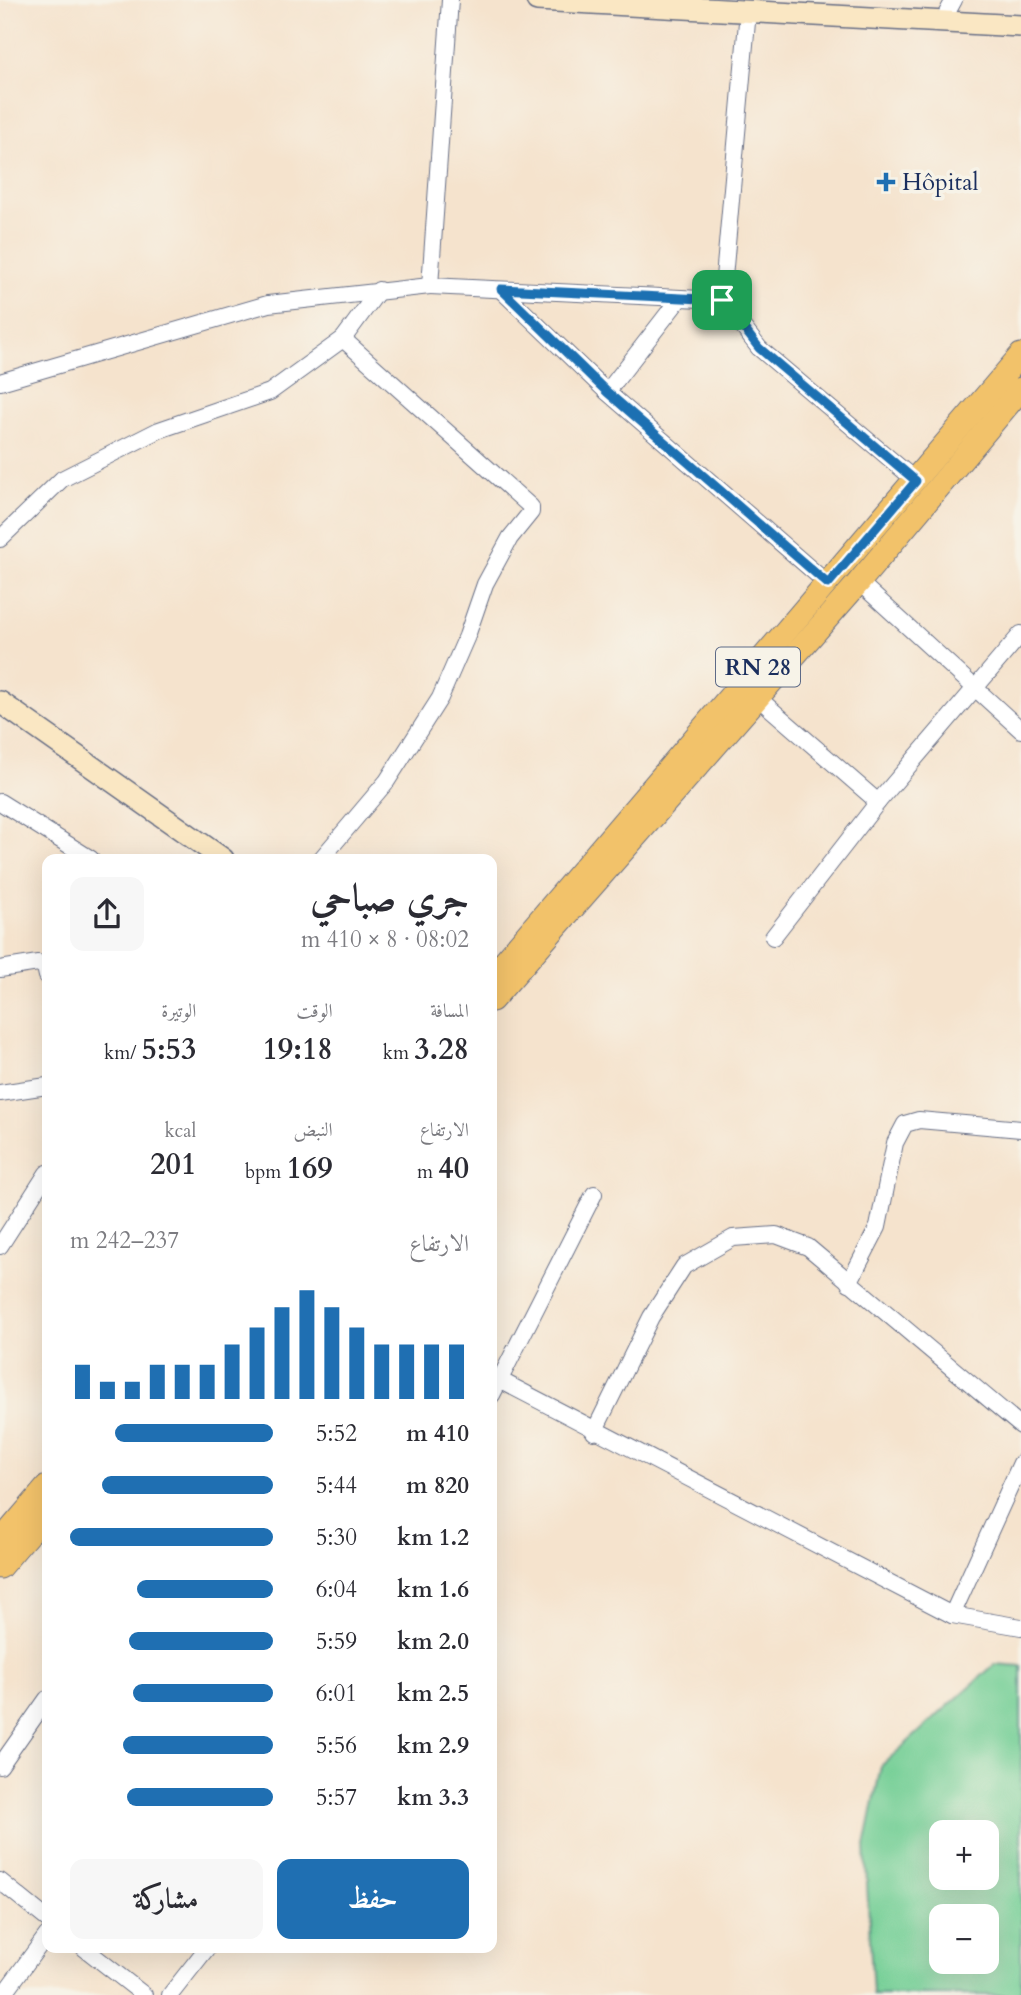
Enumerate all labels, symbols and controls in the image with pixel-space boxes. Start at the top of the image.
place label: Hôpital [902,166,979,199]
marker: Hôpital [876,172,896,192]
pin [692,270,752,330]
icon: arrive [703,281,741,319]
road number: RN 28 [716,648,800,687]
text: جري صباحي [310,872,469,924]
button: share [70,877,144,951]
text: 08:02 · 8 × 410 m [301,924,469,955]
text: الوتيرة [161,998,196,1024]
text: الوقت [296,998,333,1024]
text: المسافة [430,998,469,1024]
text: 5:53 [142,1029,196,1070]
text: 19:18 [263,1029,333,1070]
text: 3.28 [414,1029,469,1070]
text: /km [104,1040,142,1066]
text: km [383,1040,414,1066]
text: النبض [294,1117,333,1143]
text: الارتفاع [420,1117,469,1143]
text: kcal [164,1118,196,1144]
text: 201 [150,1144,196,1185]
text: 169 [287,1148,333,1189]
text: 40 [438,1148,469,1189]
text: bpm [245,1159,287,1185]
text: m [417,1159,438,1185]
text: 237–242 m [70,1225,179,1256]
text: الارتفاع [409,1228,469,1259]
text: 5:52 [316,1418,357,1449]
text: 410 m [406,1418,469,1449]
text: 5:44 [316,1470,357,1501]
text: 820 m [406,1470,469,1501]
text: 5:30 [316,1522,357,1553]
text: 1.2 km [397,1522,469,1553]
text: 6:04 [316,1574,357,1605]
text: 1.6 km [397,1574,469,1605]
text: 5:59 [316,1626,357,1657]
text: 2.0 km [397,1626,469,1657]
text: 6:01 [316,1678,357,1709]
text: 2.5 km [397,1678,469,1709]
text: 5:56 [316,1730,357,1761]
text: 2.9 km [397,1730,469,1761]
text: 5:57 [316,1782,357,1813]
text: 3.3 km [397,1782,469,1813]
map controls [929,1820,999,1974]
button: + [929,1820,999,1890]
button: مشاركة [70,1859,263,1939]
button: حفظ [277,1859,469,1939]
button: − [929,1904,999,1974]

